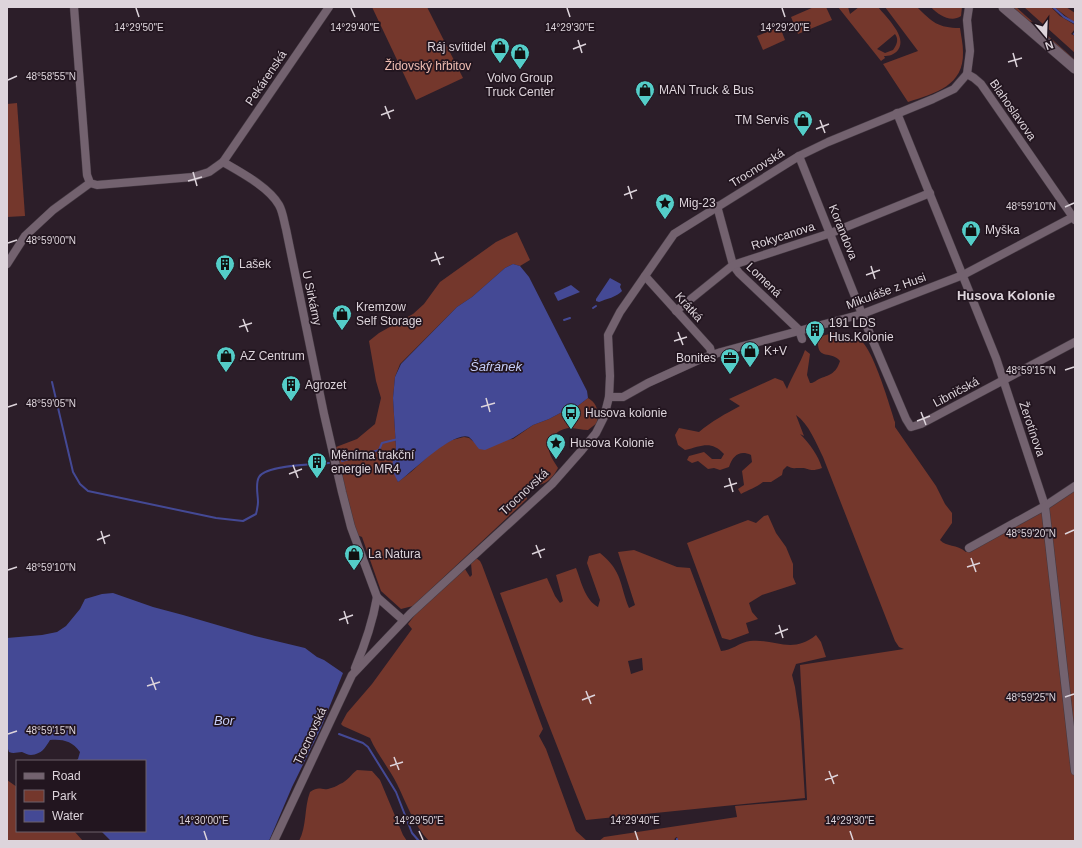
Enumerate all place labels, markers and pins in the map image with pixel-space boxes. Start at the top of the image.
shop icon: Ráj svítidel [489,36,511,64]
place label: Ráj svítidel [427,40,486,54]
shop icon: Volvo Group Truck Center [509,42,531,70]
place label: Volvo Group Truck Center [486,71,554,99]
shop icon: MAN Truck & Bus [634,79,656,107]
place label: MAN Truck & Bus [659,83,754,97]
shop icon: TM Servis [792,109,814,137]
place label: TM Servis [735,113,789,127]
place icon: Mig-23 [654,192,676,220]
place label: Mig-23 [679,196,716,210]
shop icon: Myška [960,219,982,247]
place label: Myška [985,223,1020,237]
building icon: Lašek [214,253,236,281]
place label: Lašek [239,257,272,271]
place label: Kremzow Self Storage [356,300,422,328]
shop icon: Kremzow Self Storage [331,303,353,331]
place label: 191 LDS Hus.Kolonie [829,316,894,344]
building icon: 191 LDS Hus.Kolonie [804,319,826,347]
shop icon: K+V [739,340,761,368]
place label: K+V [764,344,787,358]
shop icon: AZ Centrum [215,345,237,373]
office icon: Bonites [719,347,741,375]
place label: AZ Centrum [240,349,305,363]
place label: Bonites [676,351,716,365]
building icon: Agrozet [280,374,302,402]
place label: Agrozet [305,378,347,392]
bus stop icon: Husova kolonie [560,402,582,430]
place label: Husova kolonie [585,406,667,420]
place icon: Husova Kolonie [545,432,567,460]
place label: Husova Kolonie [570,436,654,450]
place label: Měnírna trakční energie MR4 [331,448,415,476]
building icon: Měnírna trakční energie MR4 [306,451,328,479]
shop icon: La Natura [343,543,365,571]
place label: La Natura [368,547,421,561]

